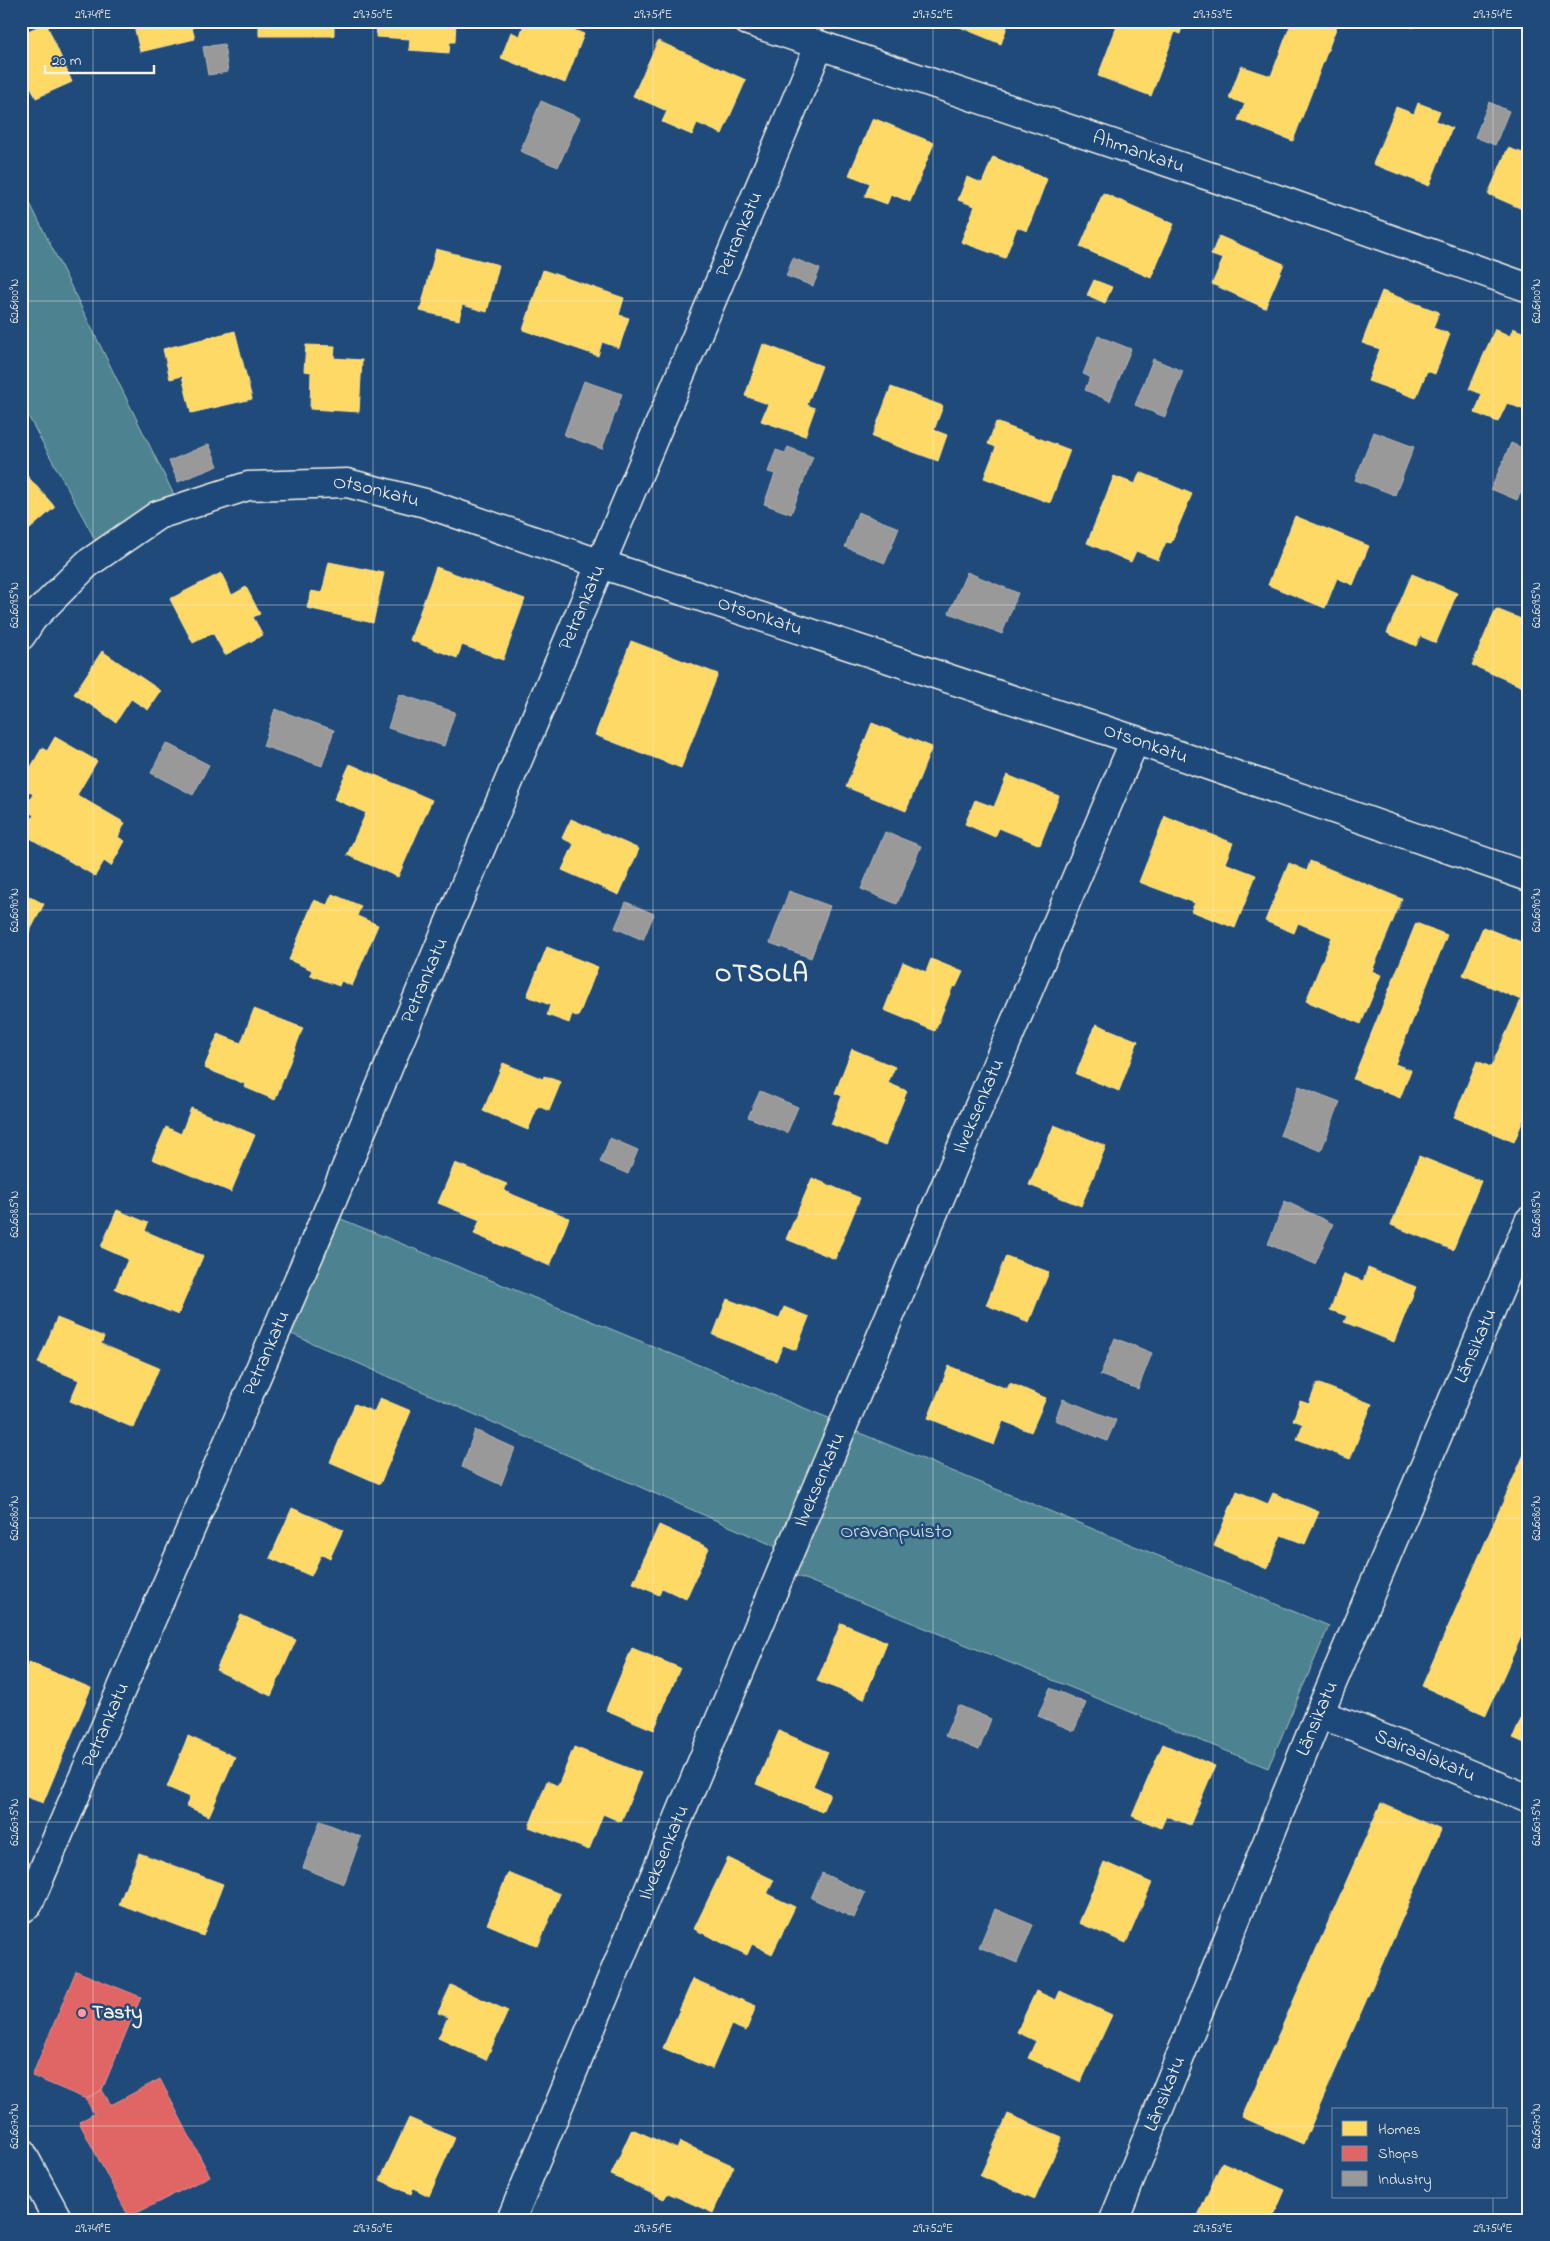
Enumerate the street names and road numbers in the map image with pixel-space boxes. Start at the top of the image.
street label: Ahmankatu [1088,123,1188,181]
street label: Petrankatu [709,187,771,282]
street label: Otsonkatu [333,469,422,515]
street label: Petrankatu [551,560,613,655]
street label: Otsonkatu [714,589,806,644]
street label: Otsonkatu [1099,716,1192,772]
street label: Petrankatu [394,933,456,1028]
street label: Ilveksenkatu [946,1054,1012,1158]
street label: Länsikatu [1447,1304,1505,1388]
street label: Petrankatu [235,1306,298,1401]
street label: Ilveksenkatu [787,1428,853,1532]
street label: Länsikatu [1289,1677,1346,1761]
street label: Petrankatu [74,1678,137,1773]
street label: Sairaalakatu [1370,1722,1480,1790]
street label: Ilveksenkatu [631,1801,697,1905]
street label: Länsikatu [1137,2052,1193,2136]

